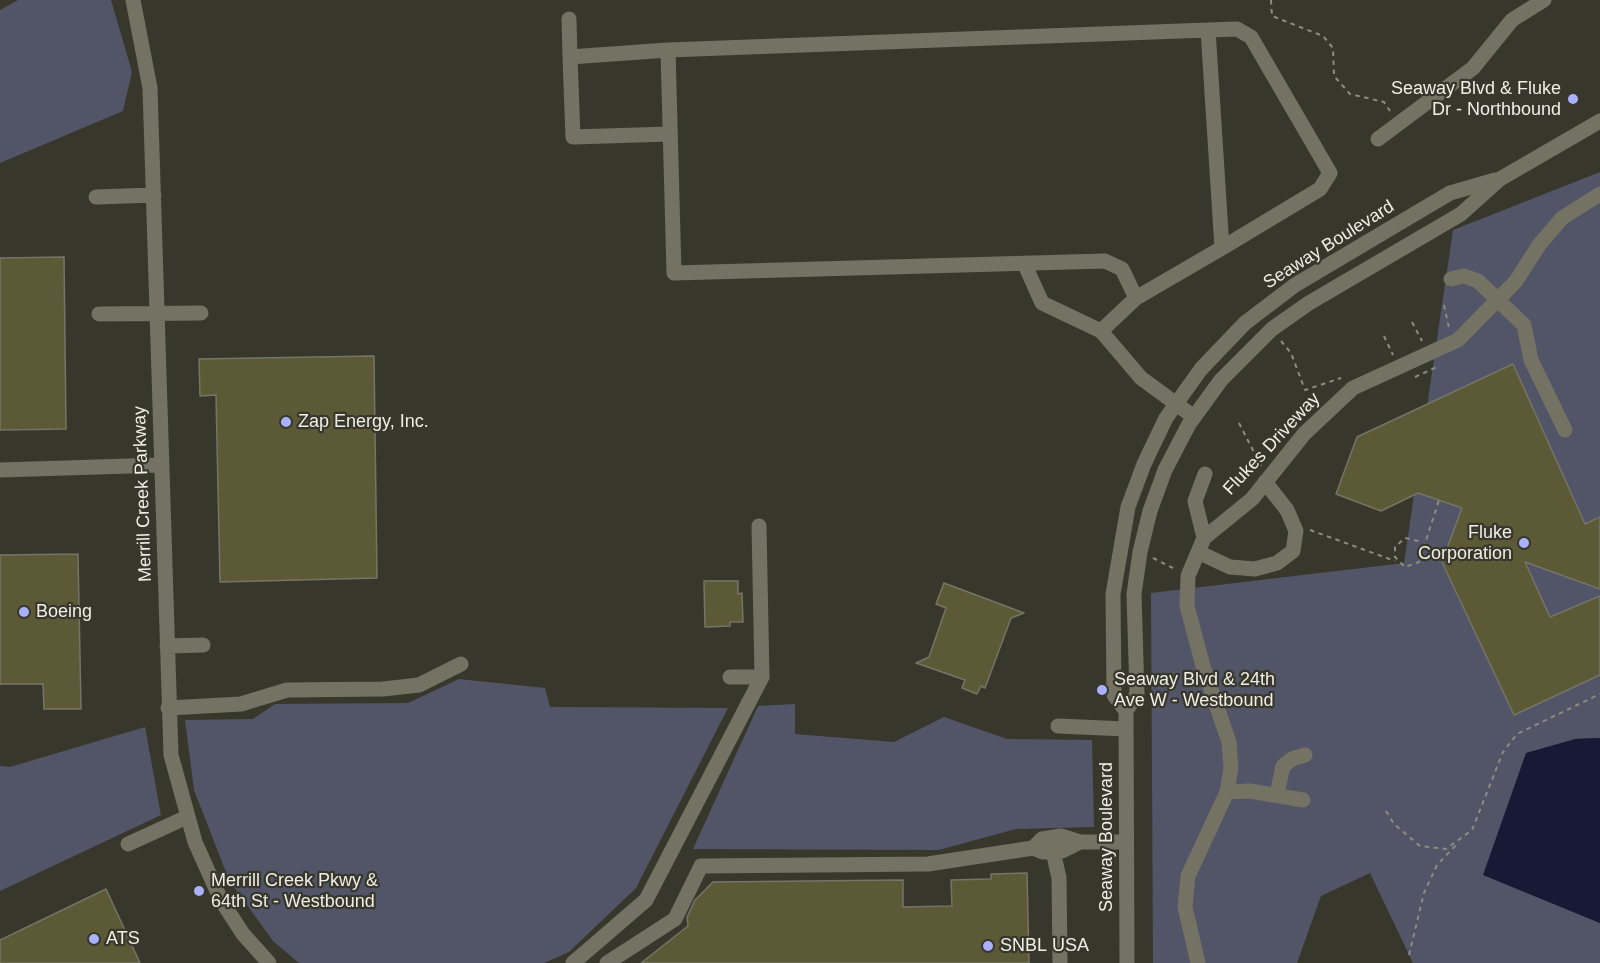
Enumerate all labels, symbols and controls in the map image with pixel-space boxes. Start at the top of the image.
place label: Seaway Blvd & Fluke Dr - Northbound [1391,78,1561,121]
marker: Seaway Blvd & Fluke Dr - Northbound [1566,92,1580,106]
street label: Seaway Boulevard [1260,196,1398,294]
street label: Flukes Driveway [1219,388,1325,500]
street label: Merrill Creek Parkway [129,406,157,582]
place label: Zap Energy, Inc. [298,411,429,433]
marker: Zap Energy, Inc. [279,415,293,429]
place label: Fluke Corporation [1418,522,1512,564]
marker: Fluke Corporation [1517,536,1531,550]
place label: Boeing [36,601,92,623]
marker: Boeing [17,605,31,619]
place label: Seaway Blvd & 24th Ave W - Westbound [1114,669,1275,712]
marker: Seaway Blvd & 24th Ave W - Westbound [1095,683,1109,697]
street label: Seaway Boulevard [1096,762,1118,912]
place label: Merrill Creek Pkwy & 64th St - Westbound [211,870,378,912]
marker: Merrill Creek Pkwy & 64th St - Westbound [192,884,206,898]
place label: ATS [106,928,140,950]
marker: ATS [87,932,101,946]
place label: SNBL USA [1000,935,1089,957]
marker: SNBL USA [981,939,995,953]

